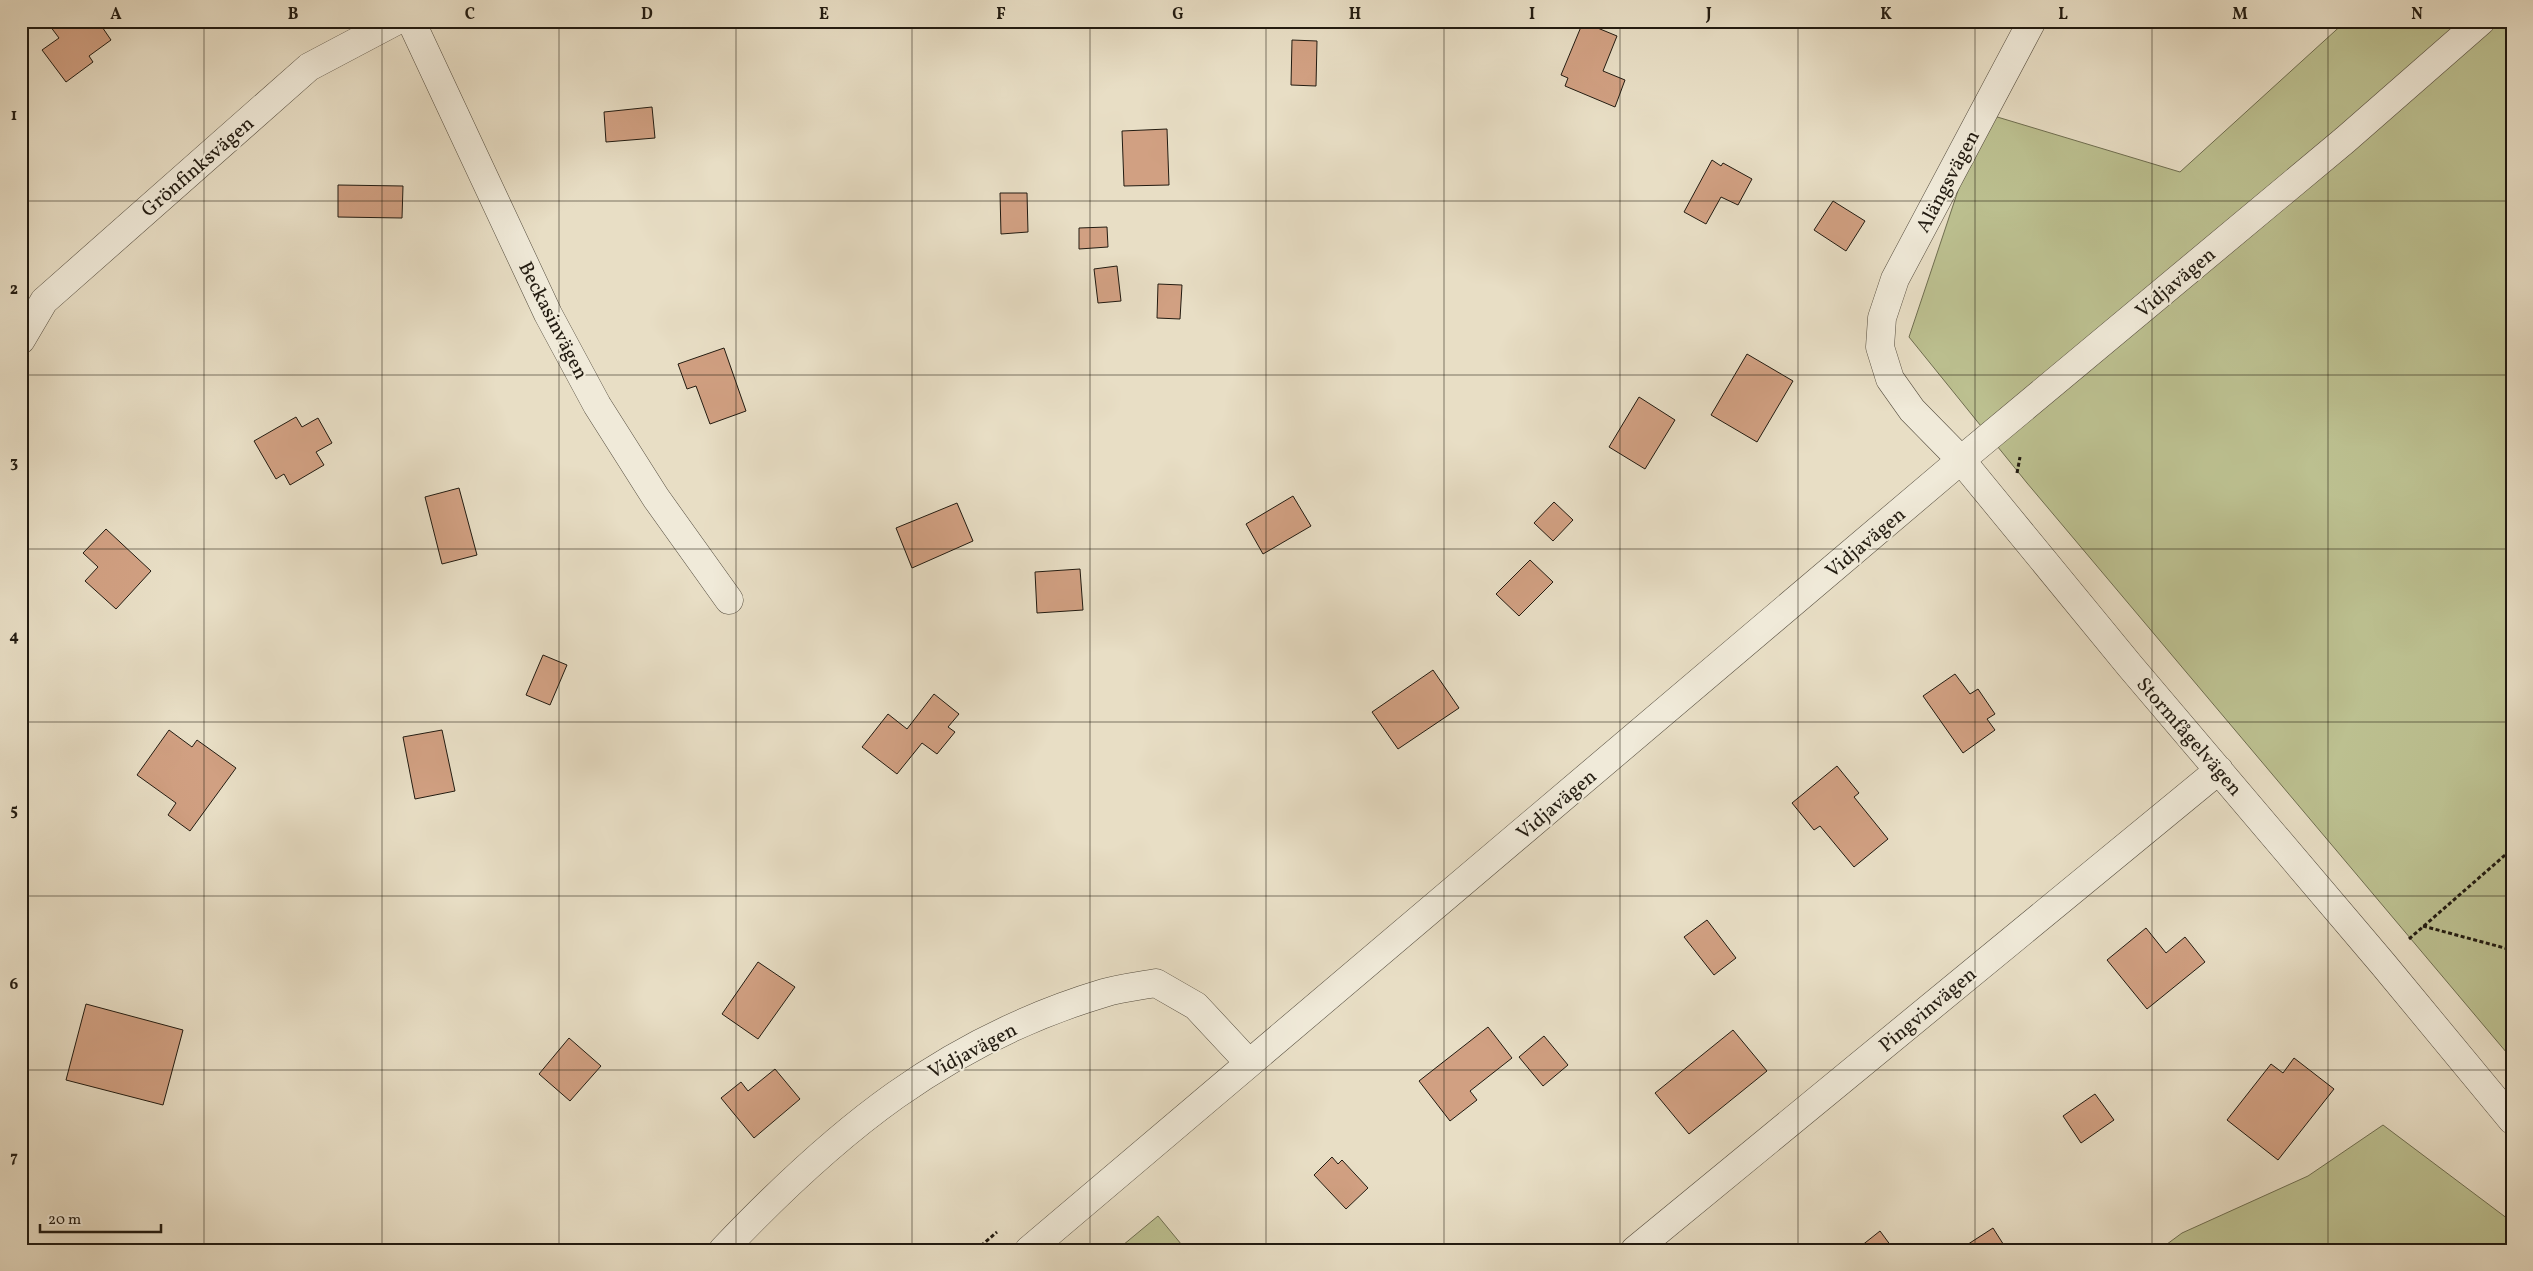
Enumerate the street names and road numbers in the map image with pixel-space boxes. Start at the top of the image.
street label: Grönfinksvägen [136,111,261,224]
street label: Alängsvägen [1910,126,1988,238]
street label: Vidjavägen [2130,242,2223,325]
street label: Beckasinvägen [510,257,594,385]
street label: Vidjavägen [1820,502,1913,585]
street label: Stormfågelvägen [2129,672,2248,803]
street label: Vidjavägen [1511,764,1604,847]
street label: Pingvinvägen [1873,961,1983,1060]
street label: Vidjavägen [923,1017,1022,1087]

